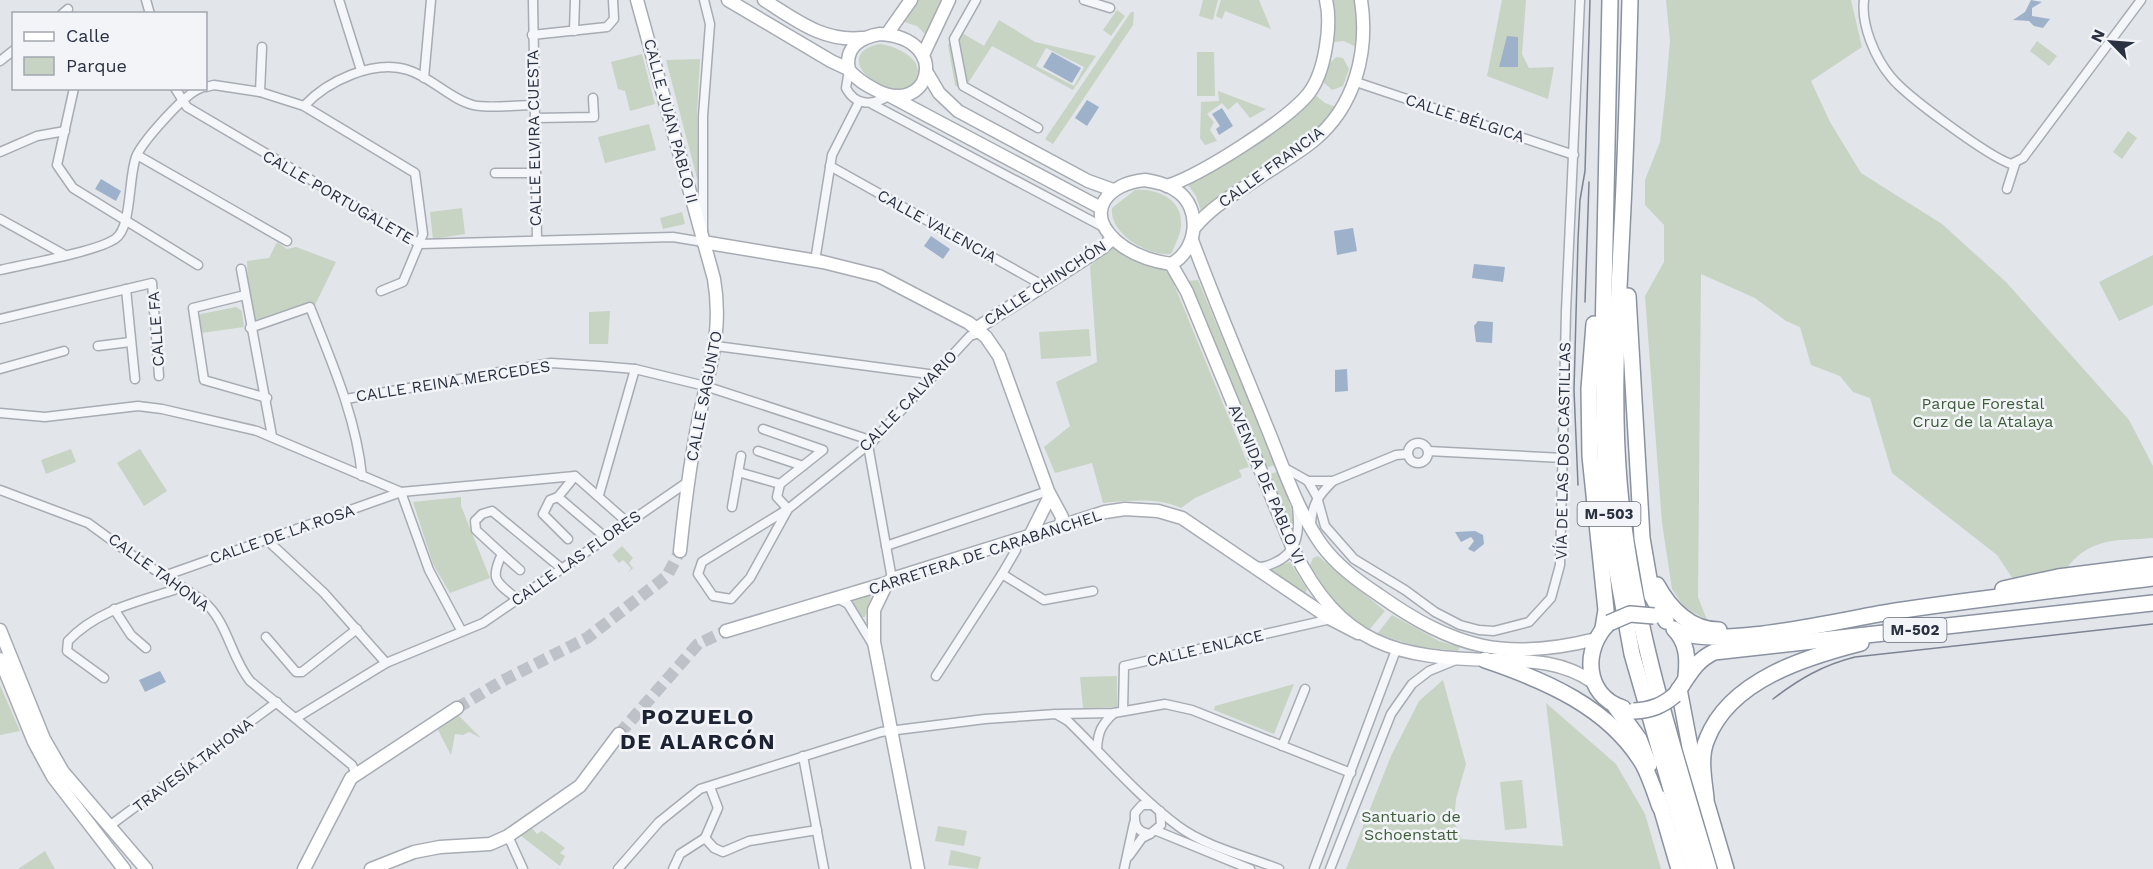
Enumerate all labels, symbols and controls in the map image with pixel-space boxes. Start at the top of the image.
legend [12,12,207,90]
north arrow [2081,12,2141,72]
text: Calle [66,25,110,46]
text: N [2087,26,2109,45]
street label: CALLE JUAN PABLO II [640,37,702,205]
street label: CALLE ELVIRA CUESTA [523,49,545,226]
text: Parque [66,55,127,76]
street label: CALLE BÉLGICA [1403,90,1527,146]
street label: CALLE FRANCIA [1215,122,1328,212]
street label: CALLE PORTUGALETE [259,146,417,248]
street label: CALLE VALENCIA [874,185,1000,267]
street label: CALLE CHINCHÓN [980,236,1110,330]
street label: CALLE FA [144,290,168,367]
street label: CALLE SAGUNTO [682,329,726,463]
street label: VÍA DE LAS DOS CASTILLAS [1552,342,1574,560]
street label: CALLE CALVARIO [855,347,961,455]
street label: CALLE REINA MERCEDES [354,356,552,406]
park label: Parque Forestal Cruz de la Atalaya [1913,394,2053,431]
street label: AVENIDA DE PABLO VI [1225,401,1309,567]
street label: CALLE DE LA ROSA [207,500,357,568]
road number: M-503 [1578,502,1640,526]
street label: CARRETERA DE CARABANCHEL [866,505,1104,599]
street label: CALLE LAS FLORES [507,506,645,610]
street label: CALLE TAHONA [105,529,214,615]
road number: M-502 [1884,618,1946,642]
street label: CALLE ENLACE [1145,625,1265,671]
district label: POZUELO DE ALARCÓN [620,704,776,754]
street label: TRAVESÍA TAHONA [129,713,257,816]
park label: Santuario de Schoenstatt [1361,807,1461,844]

